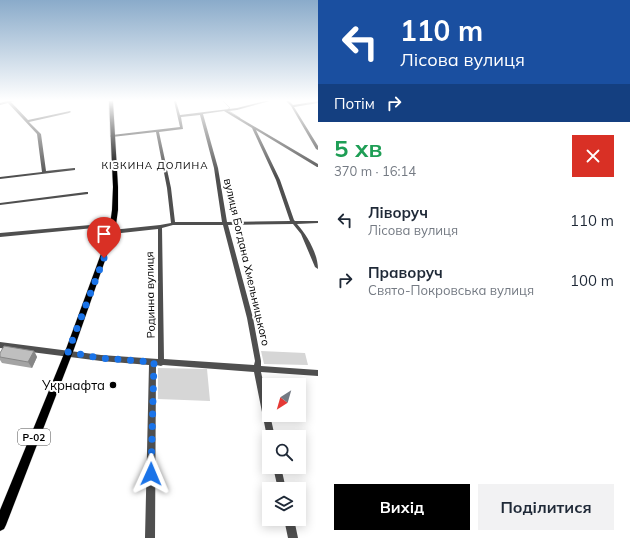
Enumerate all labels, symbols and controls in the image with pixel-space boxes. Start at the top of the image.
text: 110 m [400,13,483,48]
icon: left [334,16,386,68]
text: Лісова вулиця [400,48,525,71]
icon: right [383,92,405,114]
text: Потім [334,94,375,113]
text: 5 хв [334,133,382,163]
button: close [572,135,614,177]
district label: КІЗКИНА ДОЛИНА [101,159,209,172]
text: 370 m · 16:14 [334,163,416,179]
street label: вулиця Богдана Хмельницького [221,177,273,347]
text: Ліворуч [368,203,428,222]
icon: left [334,209,356,231]
text: 110 m [570,211,614,230]
pin [87,217,121,258]
text: Лісова вулиця [368,222,458,238]
icon: arrive [93,223,115,245]
street label: Родинна вулиця [142,251,158,339]
text: Праворуч [368,263,443,282]
icon: right [334,269,356,291]
text: 100 m [570,271,614,290]
text: Свято-Покровська вулиця [368,282,534,298]
place label: Укрнафта [41,377,105,393]
north arrow [262,378,306,422]
map controls [262,378,306,526]
marker: Укрнафта [108,380,118,390]
road number: Р-02 [18,429,50,445]
button: search [262,430,306,474]
position arrow [130,453,172,495]
button: layers [262,482,306,526]
button: Вихід [334,484,470,530]
button: Поділитися [478,484,614,530]

